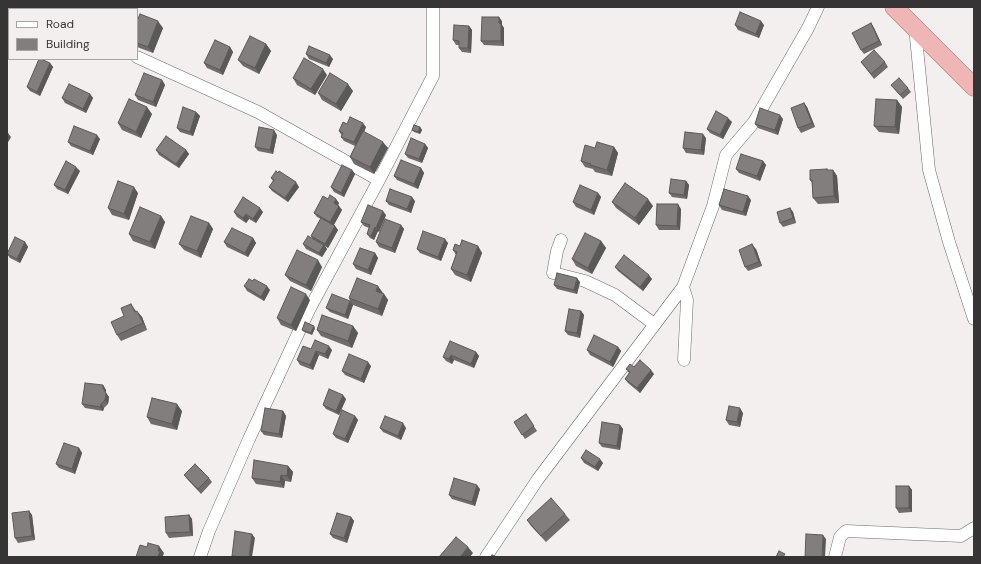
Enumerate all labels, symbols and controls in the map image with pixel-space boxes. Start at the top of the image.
legend [8,8,138,60]
text: Road [46,16,74,32]
text: Building [46,36,90,52]

